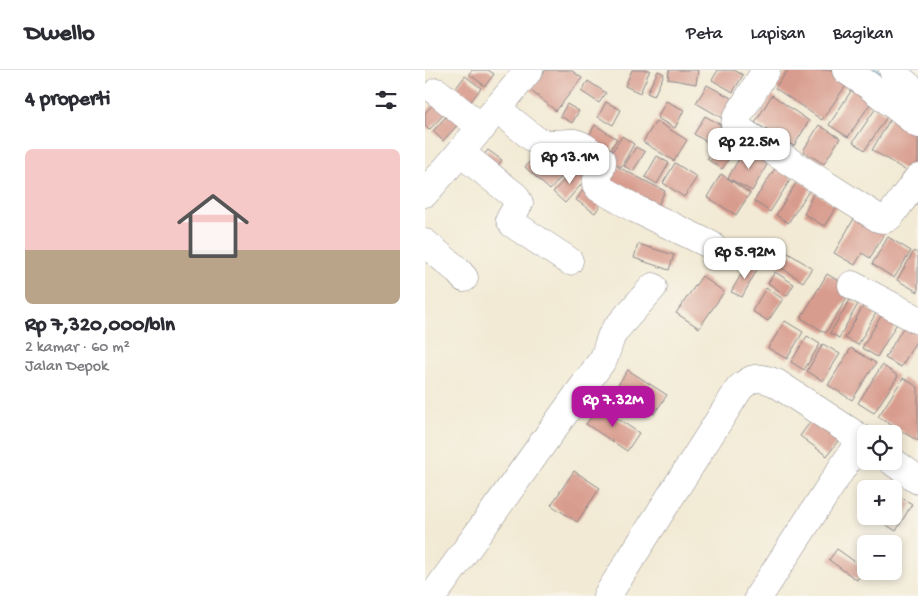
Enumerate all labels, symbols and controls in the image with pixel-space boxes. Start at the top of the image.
text: Dwello [25,20,95,49]
text: Peta [686,24,723,45]
text: Lapisan [751,24,805,45]
text: Bagikan [833,24,893,45]
icon: filters [372,86,400,114]
text: 4 properti [25,88,110,113]
pin: Rp 22.5M [697,128,801,170]
text: Rp 22.5M [719,134,779,153]
pin: Rp 13.1M [518,142,622,185]
text: Rp 13.1M [541,149,599,168]
icon: home [168,181,258,271]
pin: Rp 5.92M [693,238,797,280]
text: Rp 5.92M [715,244,775,263]
text: Rp 7,320,000/bln [25,314,175,339]
text: 2 kamar · 60 m² [25,339,130,358]
text: Jalan Depok [25,358,108,377]
pin: Rp 7.32M [561,386,665,428]
text: Rp 7.32M [583,392,643,411]
map controls [857,425,902,580]
button: locate [857,425,902,470]
button: + [857,480,902,525]
button: − [857,535,902,580]

